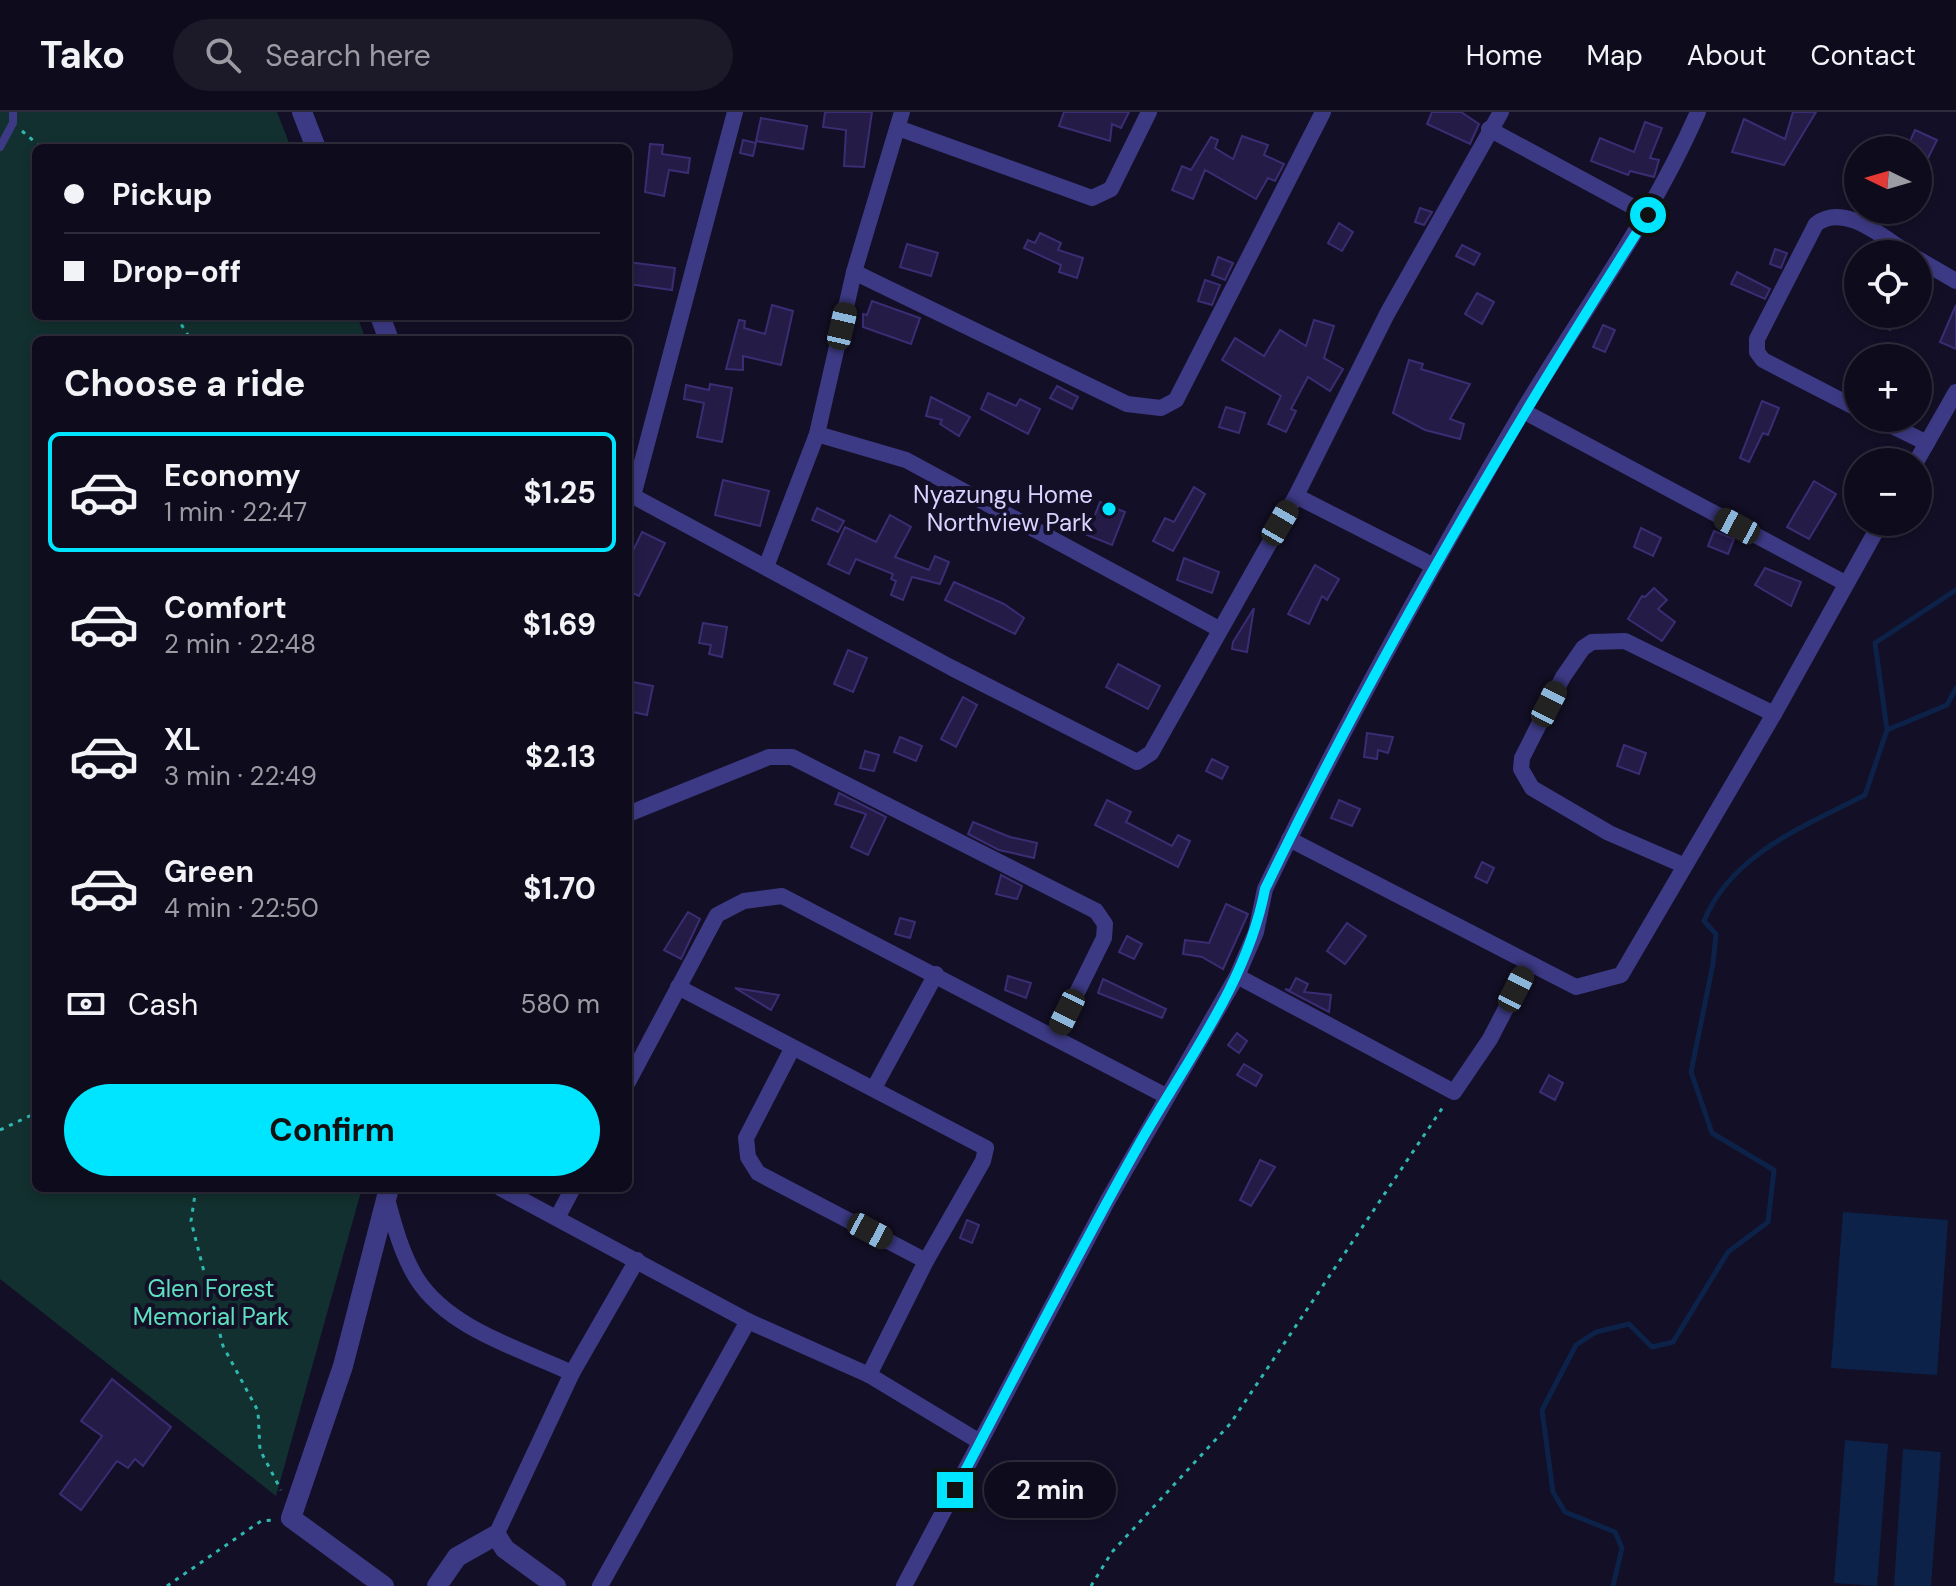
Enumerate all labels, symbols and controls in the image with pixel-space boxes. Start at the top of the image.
search box [173,19,733,91]
text: Tako [40,30,125,80]
icon: search [201,33,245,77]
text: Search here [265,36,431,75]
text: Home [1466,37,1542,74]
text: Map [1586,37,1643,74]
text: About [1687,37,1766,74]
text: Contact [1810,37,1916,74]
north arrow [1844,136,1932,224]
map controls [1844,136,1932,536]
text: Pickup [112,175,212,214]
route start [1630,197,1666,233]
button: locate [1844,240,1932,328]
text: Drop-off [112,252,241,291]
car [825,300,859,352]
button: + [1844,344,1932,432]
text: Choose a ride [64,360,305,407]
button: − [1844,448,1932,536]
icon: car [68,456,140,528]
text: Economy [164,456,301,495]
text: $1.25 [523,473,596,512]
place label: Nyazungu Home Northview Park [913,479,1093,538]
text: 1 min · 22:47 [164,495,307,529]
car [1258,496,1302,550]
marker: Nyazungu Home Northview Park [1100,500,1118,518]
car [1710,504,1764,548]
icon: car [68,588,140,660]
text: Comfort [164,588,287,627]
text: $1.69 [523,605,596,644]
text: 2 min · 22:48 [164,627,316,661]
car [1527,677,1571,731]
icon: car [68,720,140,792]
text: XL [164,720,201,759]
text: $2.13 [525,737,596,776]
text: 3 min · 22:49 [164,759,317,793]
icon: car [68,852,140,924]
text: Green [164,852,254,891]
text: $1.70 [523,869,596,908]
text: 4 min · 22:50 [164,891,319,925]
car [1494,962,1538,1016]
icon: cash [64,982,108,1026]
text: Cash [128,985,198,1024]
car [1046,985,1088,1039]
text: 580 m [520,987,600,1021]
button: Confirm [64,1084,600,1176]
car [843,1209,897,1253]
park label: Glen Forest Memorial Park [133,1273,289,1332]
callout: 2 min [983,1462,1115,1518]
route end [937,1472,973,1508]
text: 2 min [1016,1473,1084,1507]

